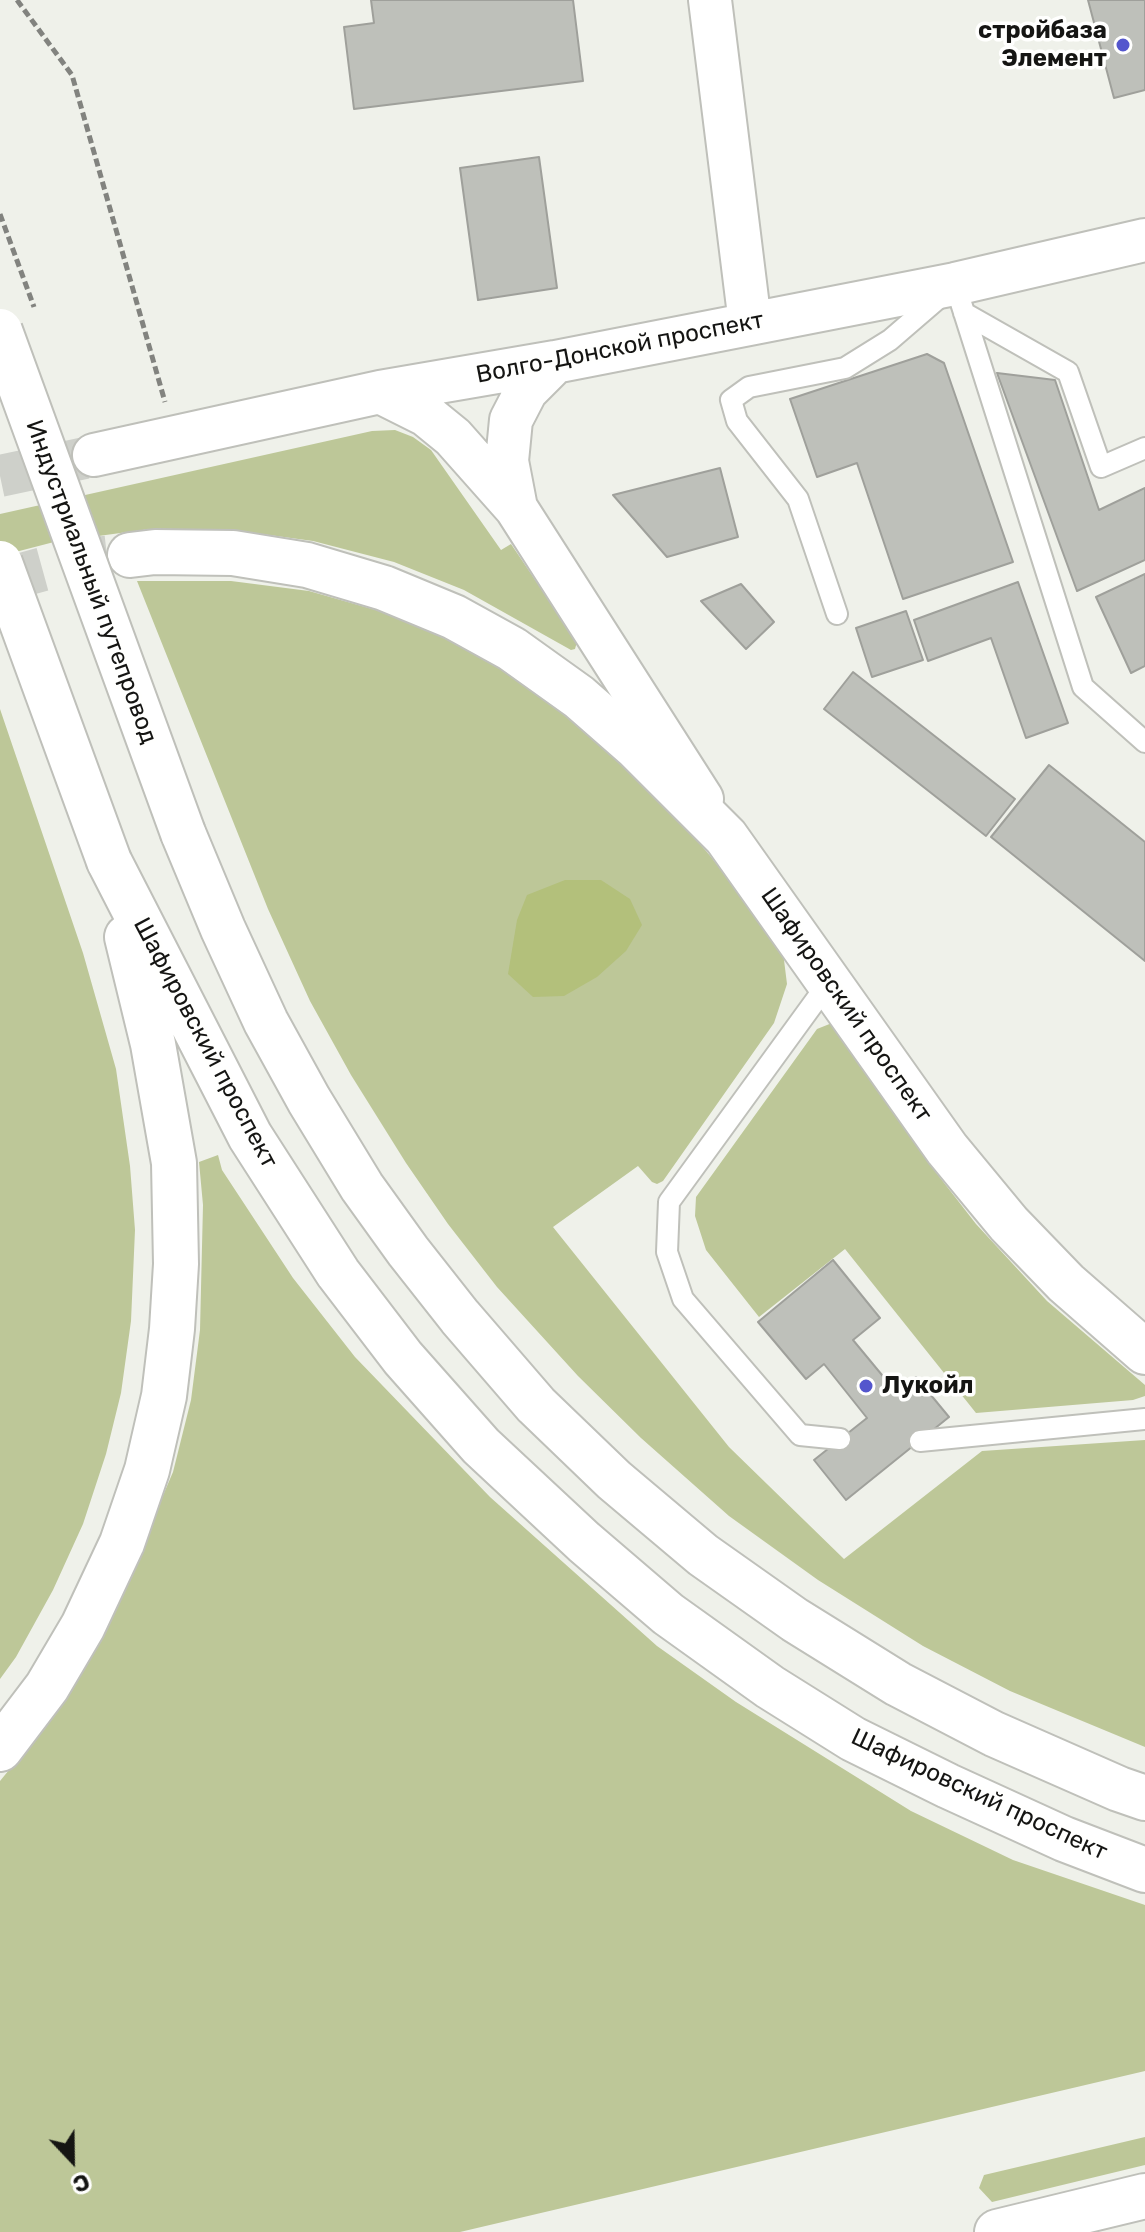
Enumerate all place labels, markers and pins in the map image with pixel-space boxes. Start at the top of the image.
place label: стройбаза Элемент [978,17,1107,73]
marker: стройбаза Элемент [1114,36,1132,54]
place label: Лукойл [882,1372,974,1400]
marker: Лукойл [857,1377,875,1395]

